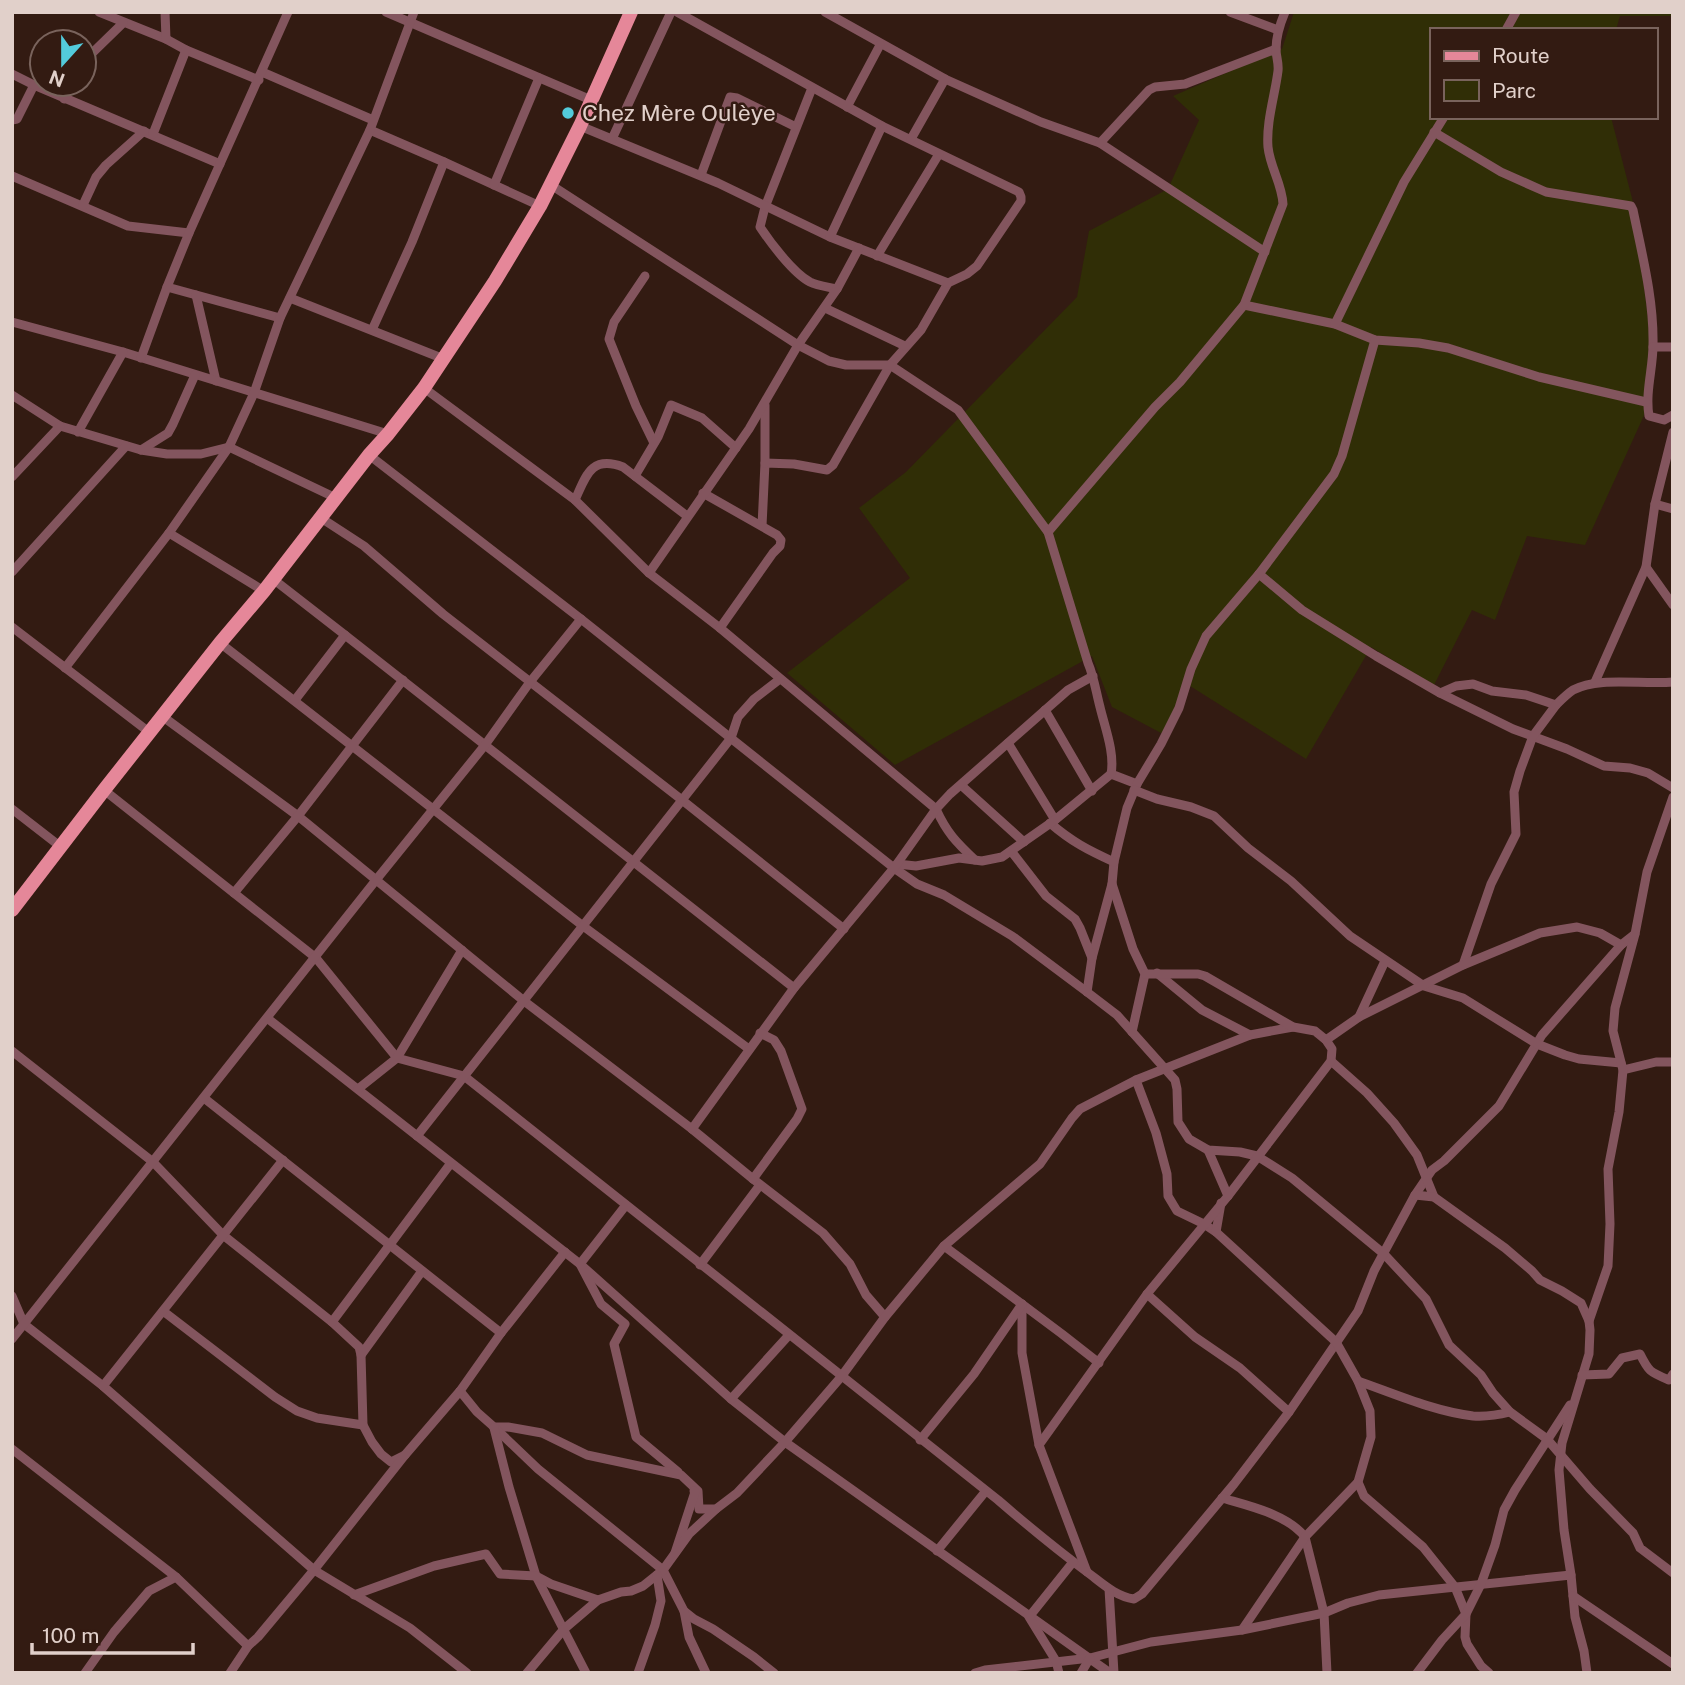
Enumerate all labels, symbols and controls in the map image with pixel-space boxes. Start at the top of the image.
north arrow [28,28,98,98]
legend [1430,28,1657,119]
text: Route [1492,43,1550,68]
text: N [46,66,68,92]
text: Parc [1492,78,1536,103]
place label: Chez Mère Oulèye [582,99,776,126]
marker: Chez Mère Oulèye [560,105,576,121]
scale bar [32,1612,192,1656]
text: 100 m [42,1623,99,1648]

